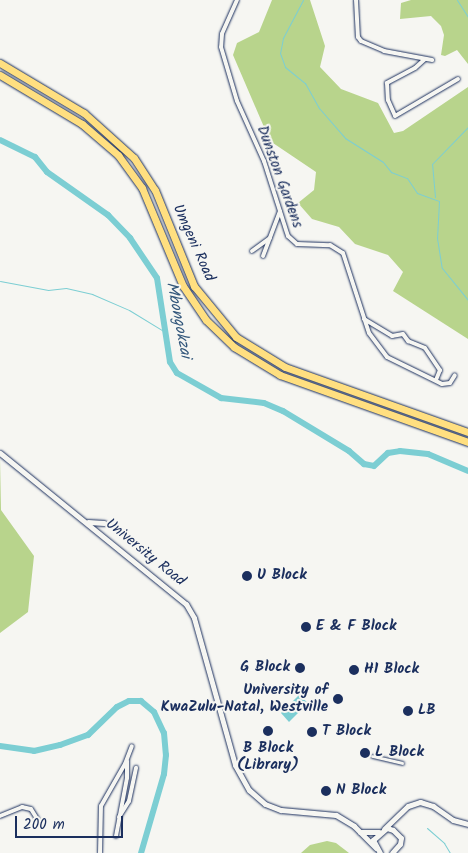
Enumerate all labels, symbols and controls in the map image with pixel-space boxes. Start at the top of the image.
street label: Dunston Gardens [252,123,306,231]
street label: Umgeni Road [168,202,218,284]
water label: Mbongokzai [161,280,195,360]
street label: University Road [101,515,189,591]
place label: U Block [257,567,307,585]
marker: U Block [241,570,253,582]
place label: E & F Block [316,618,396,636]
marker: E & F Block [300,621,312,633]
place label: G Block [240,659,290,677]
place label: H1 Block [364,661,419,679]
marker: G Block [294,662,306,674]
marker: H1 Block [348,664,360,676]
place label: University of KwaZulu-Natal, Westville [161,681,328,716]
marker: University of KwaZulu-Natal, Westville [332,693,344,705]
place label: LB [418,702,436,720]
marker: LB [402,705,414,717]
place label: T Block [322,723,371,741]
marker: B Block (Library) [262,725,274,737]
marker: T Block [306,726,318,738]
place label: B Block (Library) [237,739,299,774]
place label: L Block [375,744,424,762]
marker: L Block [359,747,371,759]
place label: N Block [336,782,386,800]
marker: N Block [320,785,332,797]
scale bar [18,806,125,838]
text: 200 m [23,813,65,837]

